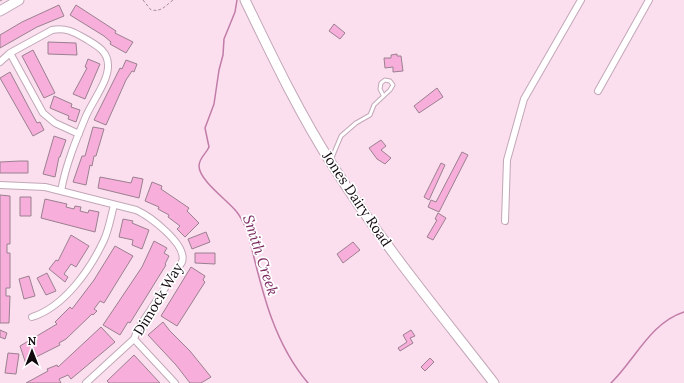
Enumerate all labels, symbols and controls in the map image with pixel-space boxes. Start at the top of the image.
street label: Jones Dairy Road [318,147,395,250]
water label: Smith Creek [239,212,283,298]
street label: Dimock Way [129,259,187,339]
north arrow [12,331,52,371]
text: N [28,334,37,348]

